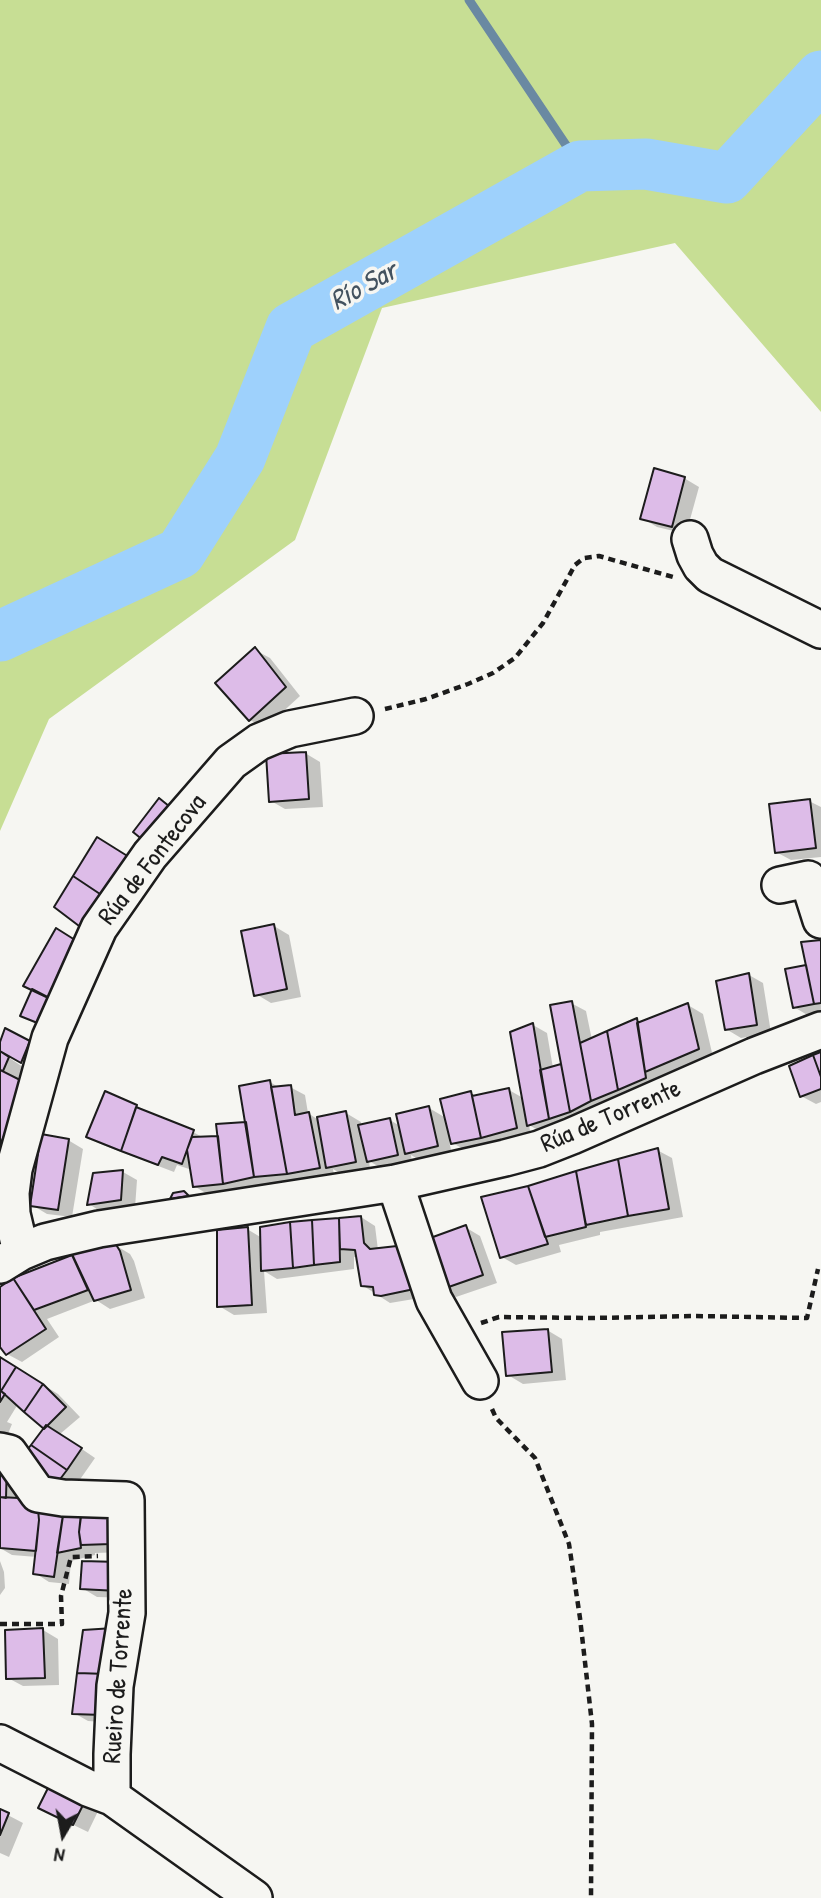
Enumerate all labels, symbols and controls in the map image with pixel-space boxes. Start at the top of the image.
water label: Río Sar [325,255,403,319]
street label: Rúa de Fontecova [92,788,214,932]
street label: Rúa de Torrente [536,1074,686,1160]
street label: Rueiro de Torrente [97,1587,141,1765]
north arrow [28,1800,98,1870]
text: N [52,1842,67,1869]

